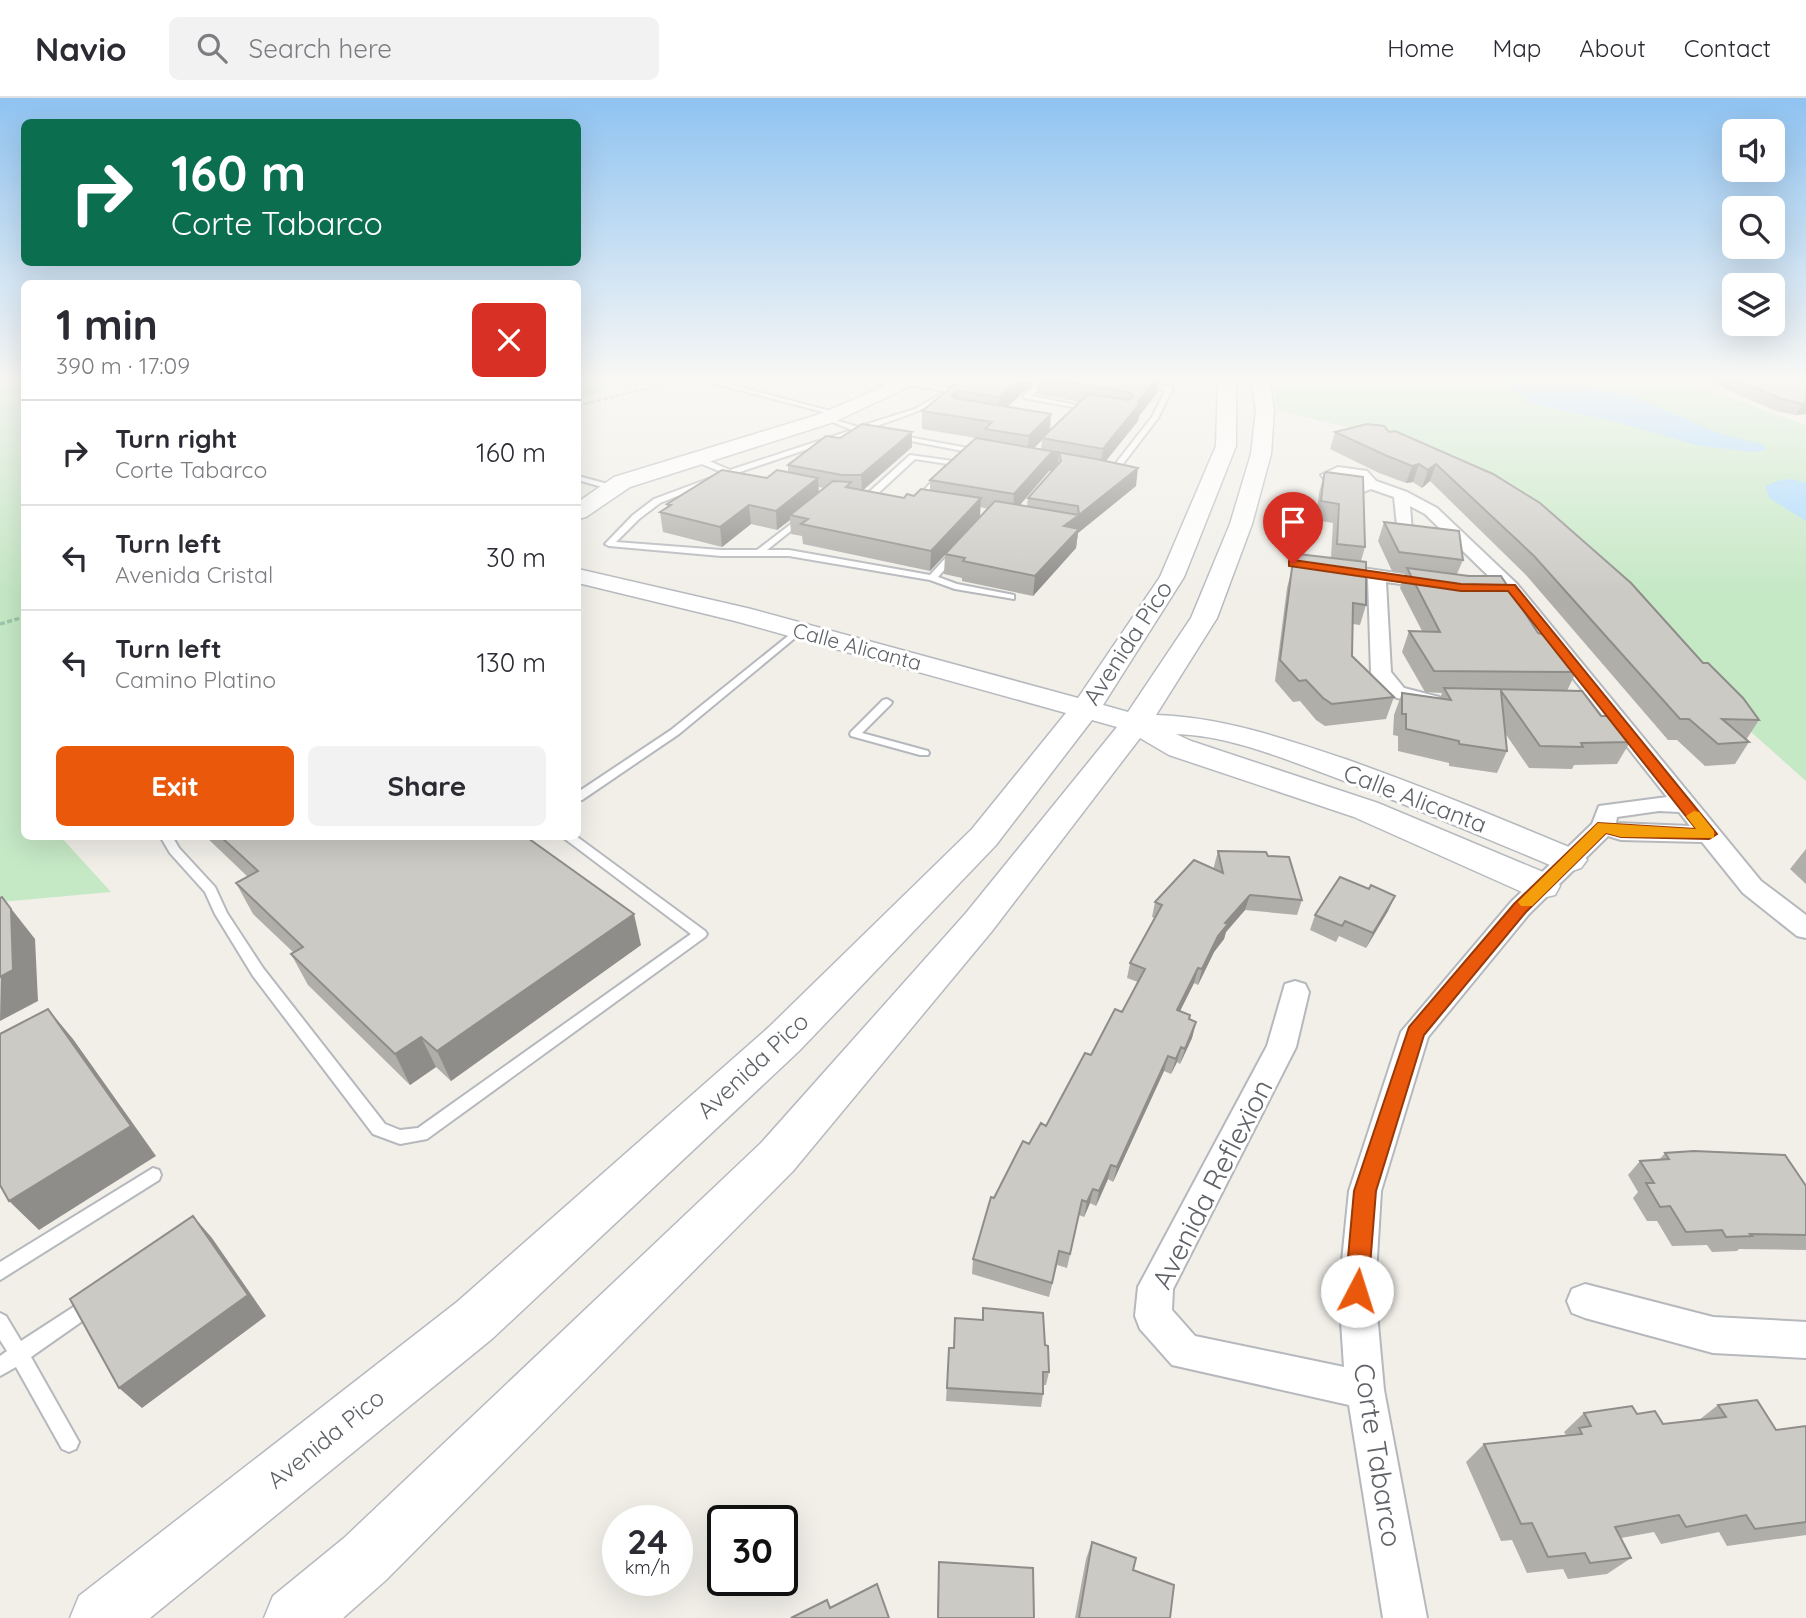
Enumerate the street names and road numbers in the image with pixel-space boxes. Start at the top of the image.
street label: Avenida Pico [1076,575,1178,710]
street label: Calle Alicanta [790,616,924,676]
street label: Calle Alicanta [1340,757,1491,839]
street label: Avenida Pico [690,1006,814,1125]
street label: Avenida Reflexion [1144,1073,1280,1295]
street label: Corte Tabarco [1347,1361,1410,1549]
street label: Avenida Pico [261,1382,390,1495]

